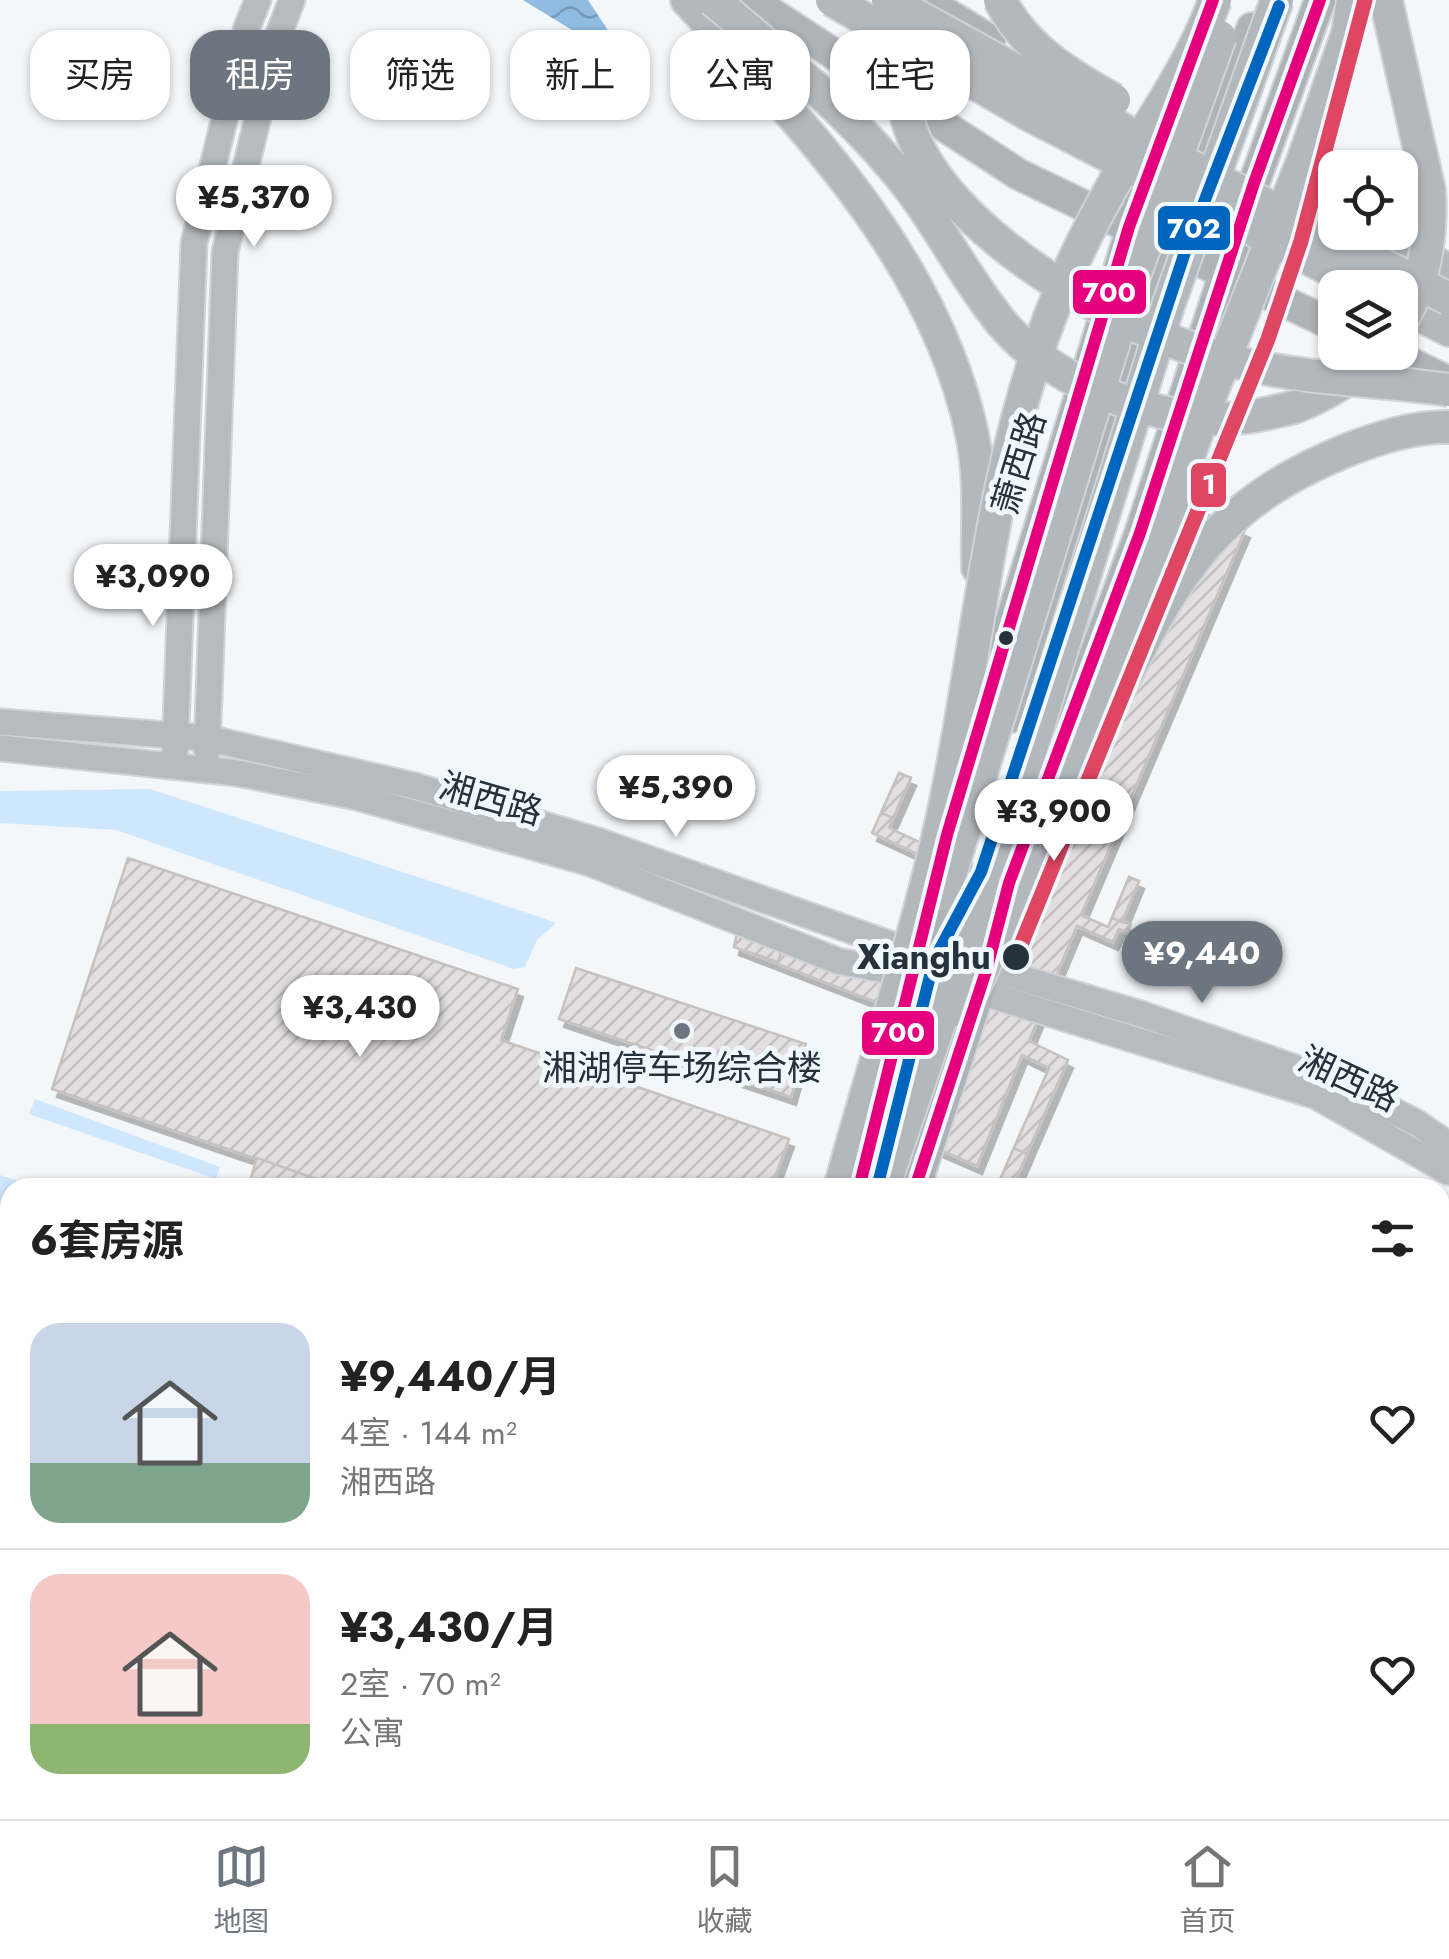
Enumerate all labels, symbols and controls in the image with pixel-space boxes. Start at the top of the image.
chip: 买房 [30,30,170,120]
chip: 租房 [190,30,330,120]
chip: 筛选 [350,30,490,120]
chip: 新上 [510,30,650,120]
chip: 公寓 [670,30,810,120]
chip: 住宅 [830,30,970,120]
map controls [1318,150,1418,370]
button: locate [1318,150,1418,250]
pin: ¥5,370 [173,165,335,250]
text: ¥5,370 [198,174,310,220]
line badge: 702 [1156,204,1232,252]
text: 702 [1167,208,1221,249]
line badge: 700 [1071,268,1148,316]
button: layers [1318,270,1418,370]
text: 700 [1082,272,1136,313]
street label: 萧西路 [980,405,1058,521]
line badge: 1 [1189,461,1228,509]
text: 1 [1202,464,1216,505]
pin: ¥3,090 [72,544,234,629]
text: ¥3,090 [96,553,210,599]
unlabelled marker [996,628,1016,648]
pin: ¥5,390 [595,755,757,840]
street label: 湘西路 [434,760,548,838]
text: ¥5,390 [619,764,733,810]
pin: ¥3,900 [973,779,1135,864]
text: ¥3,900 [997,788,1111,834]
pin: ¥9,440 [1121,921,1283,1006]
text: ¥9,440 [1144,930,1260,976]
place label: Xianghu [857,932,991,982]
marker: Xianghu [1000,941,1032,973]
pin: ¥3,430 [279,975,441,1060]
text: ¥3,430 [303,984,417,1030]
line badge: 700 [860,1009,936,1057]
text: 700 [871,1012,925,1053]
marker: 湘湖停车场综合楼 [671,1020,693,1042]
street label: 湘西路 [1291,1034,1407,1124]
place label: 湘湖停车场综合楼 [542,1043,822,1093]
text: 6套房源 [30,1210,184,1271]
icon: filters [1365,1211,1420,1266]
text: ¥9,440/月 [340,1346,561,1407]
icon: home [110,1363,230,1483]
icon: heart [1365,1396,1420,1451]
text: 4室 · 144 m² [340,1410,517,1456]
text: 湘西路 [340,1459,436,1505]
text: ¥3,430/月 [340,1597,558,1658]
icon: home [110,1614,230,1734]
icon: heart [1365,1647,1420,1702]
text: 2室 · 70 m² [340,1661,501,1707]
text: 公寓 [340,1710,404,1756]
tab: 地图 [213,1839,270,1942]
tab: 收藏 [696,1839,753,1942]
tab: 首页 [1179,1839,1236,1942]

